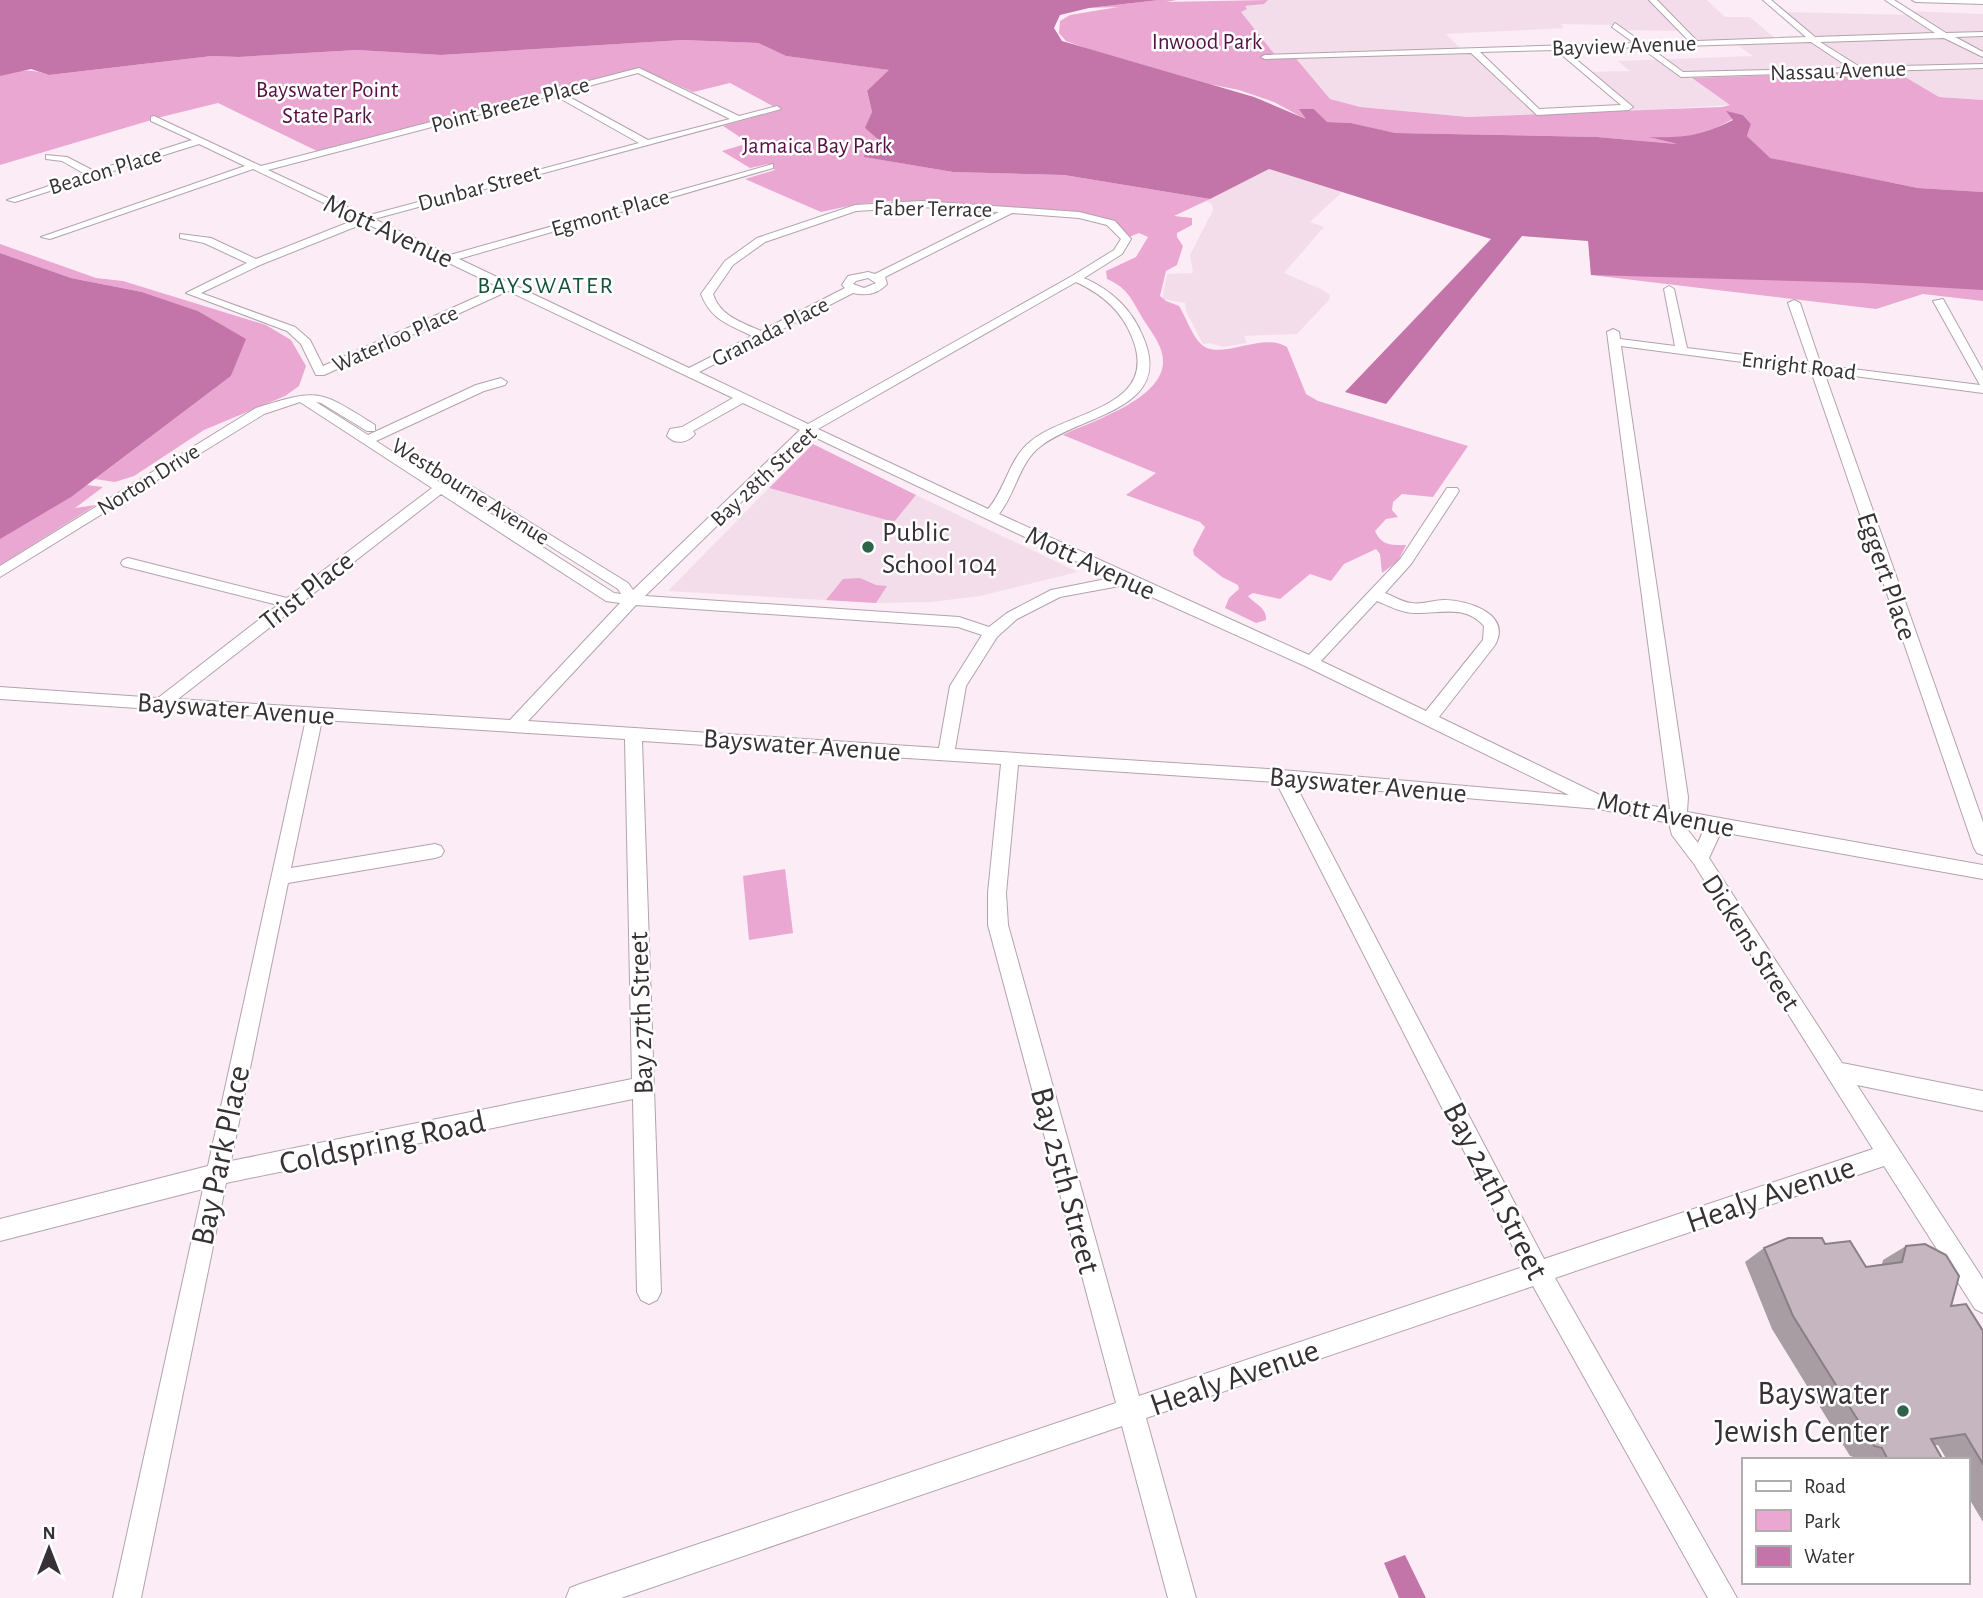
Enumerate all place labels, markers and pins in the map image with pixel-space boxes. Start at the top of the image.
place label: Public School 104 [882,519,997,579]
marker: Public School 104 [860,539,876,555]
place label: Bayswater Jewish Center [1714,1378,1889,1449]
marker: Bayswater Jewish Center [1895,1403,1911,1419]

